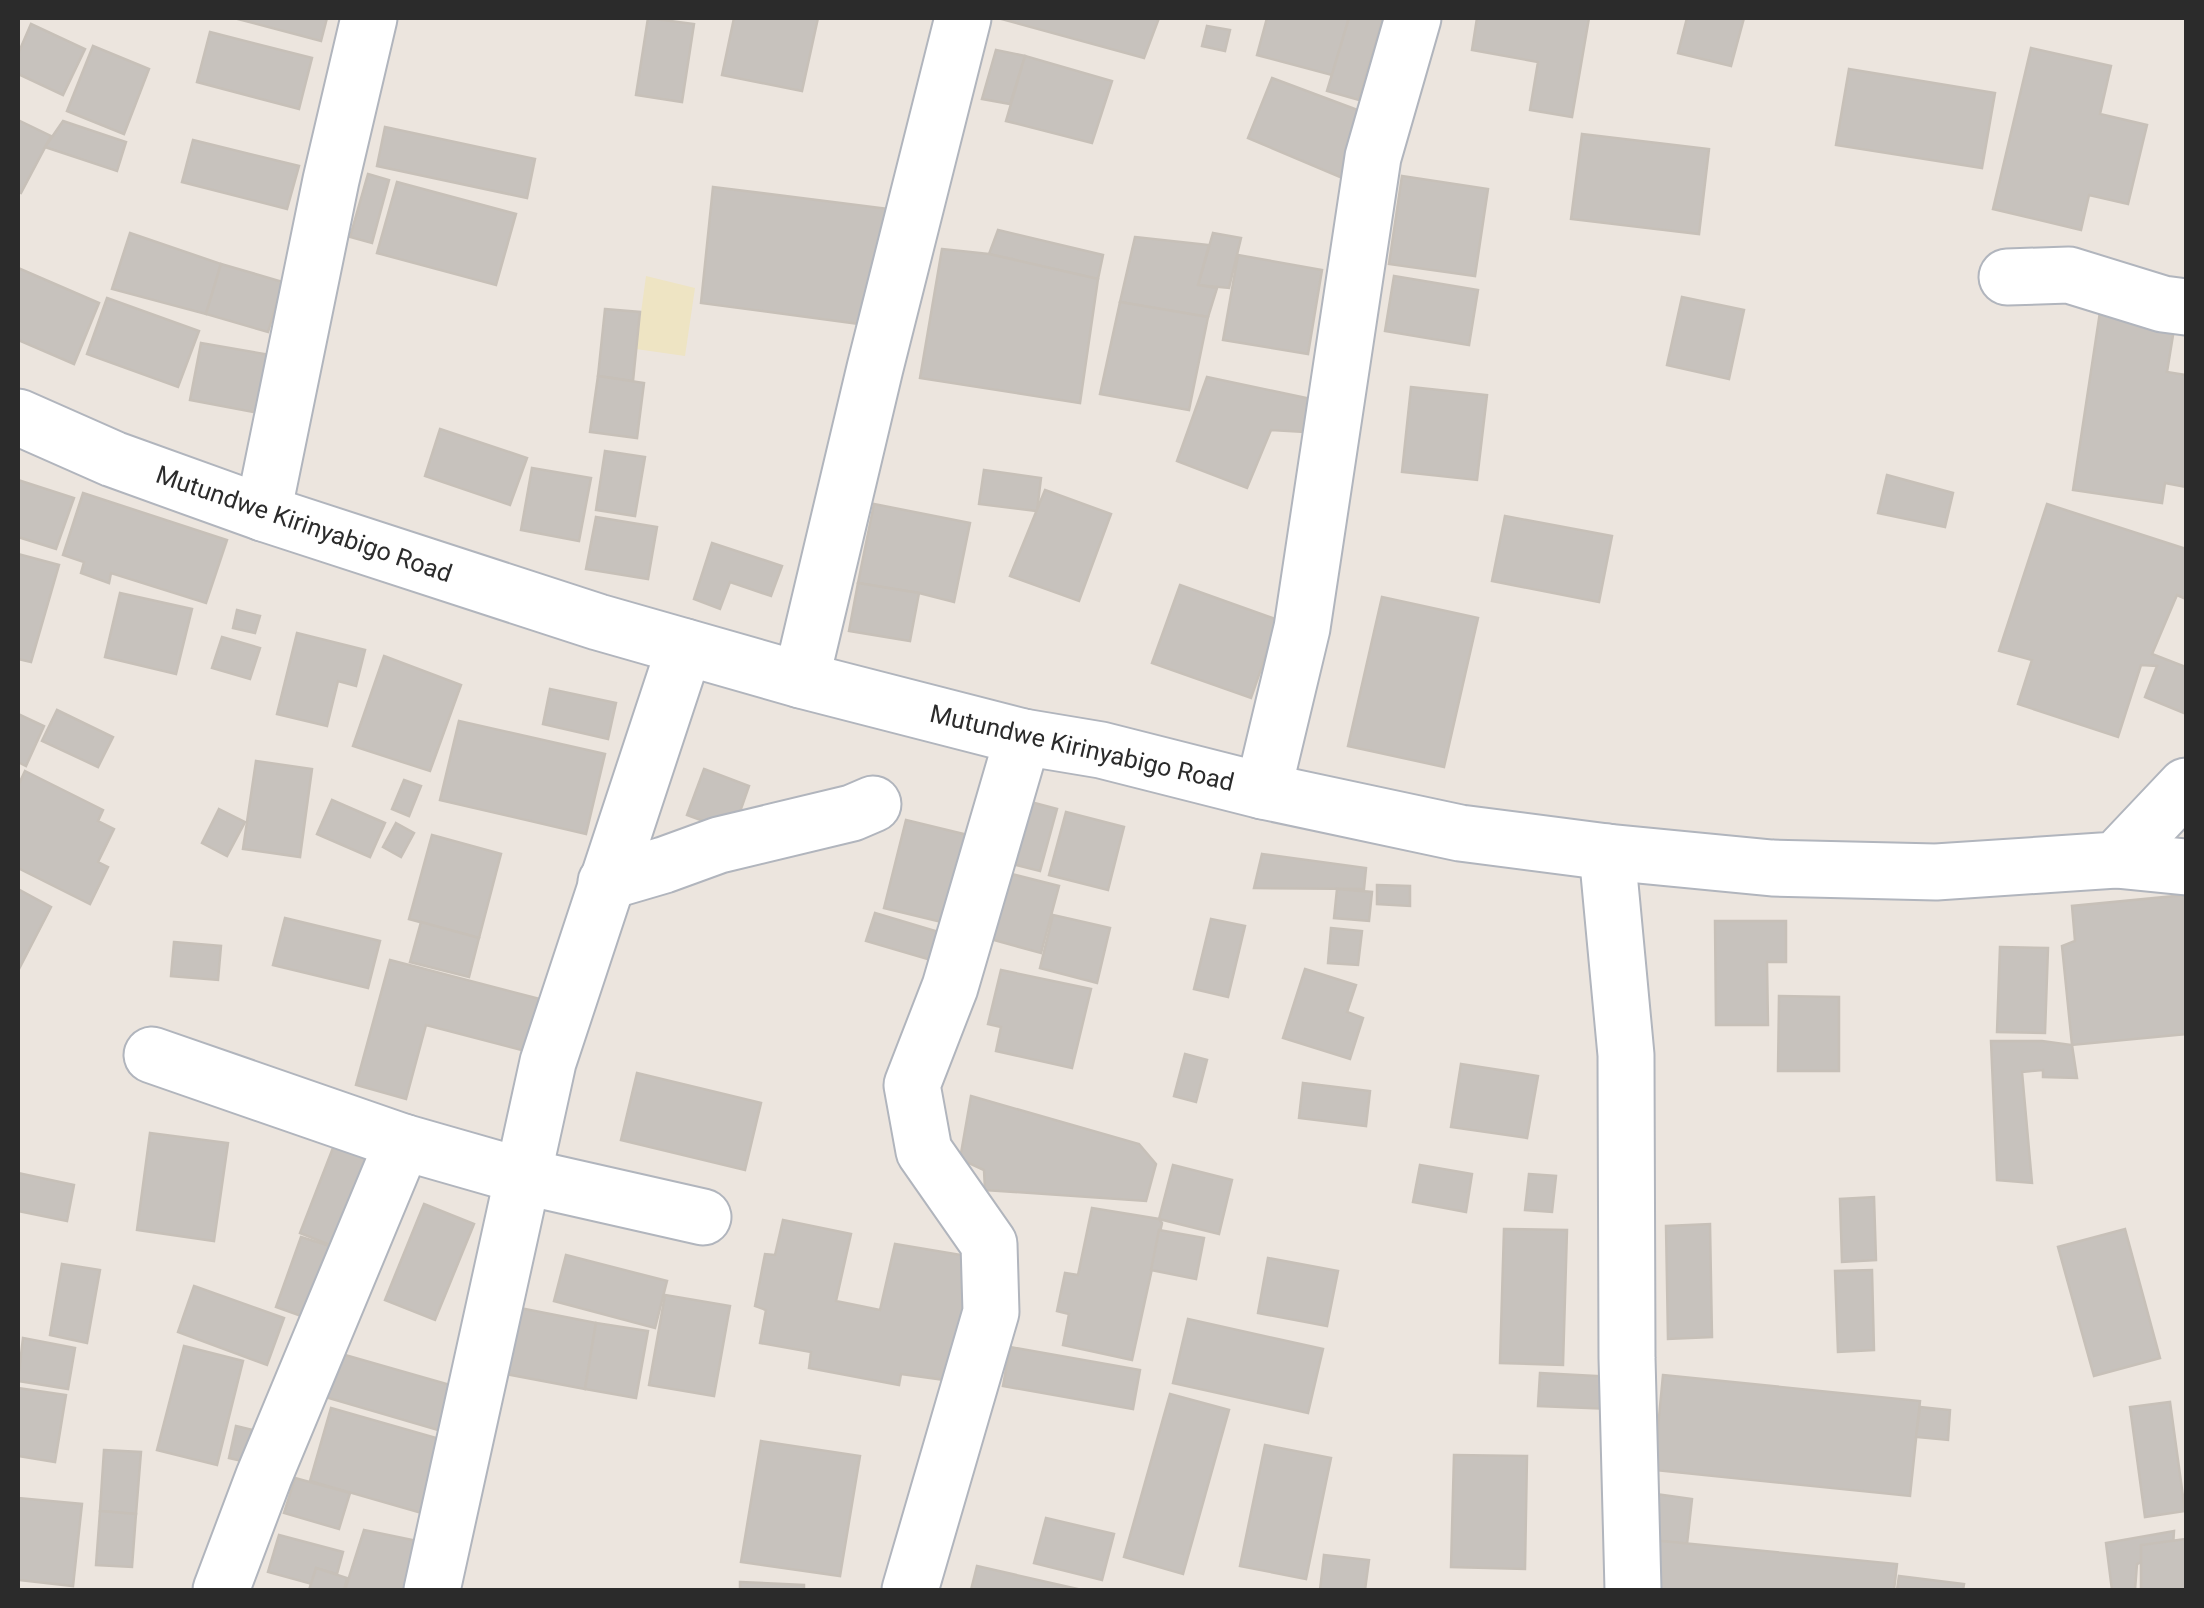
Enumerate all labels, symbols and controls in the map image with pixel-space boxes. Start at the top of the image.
street label: Mutundwe Kirinyabigo Road [152,460,456,588]
street label: Mutundwe Kirinyabigo Road [927,699,1237,797]

